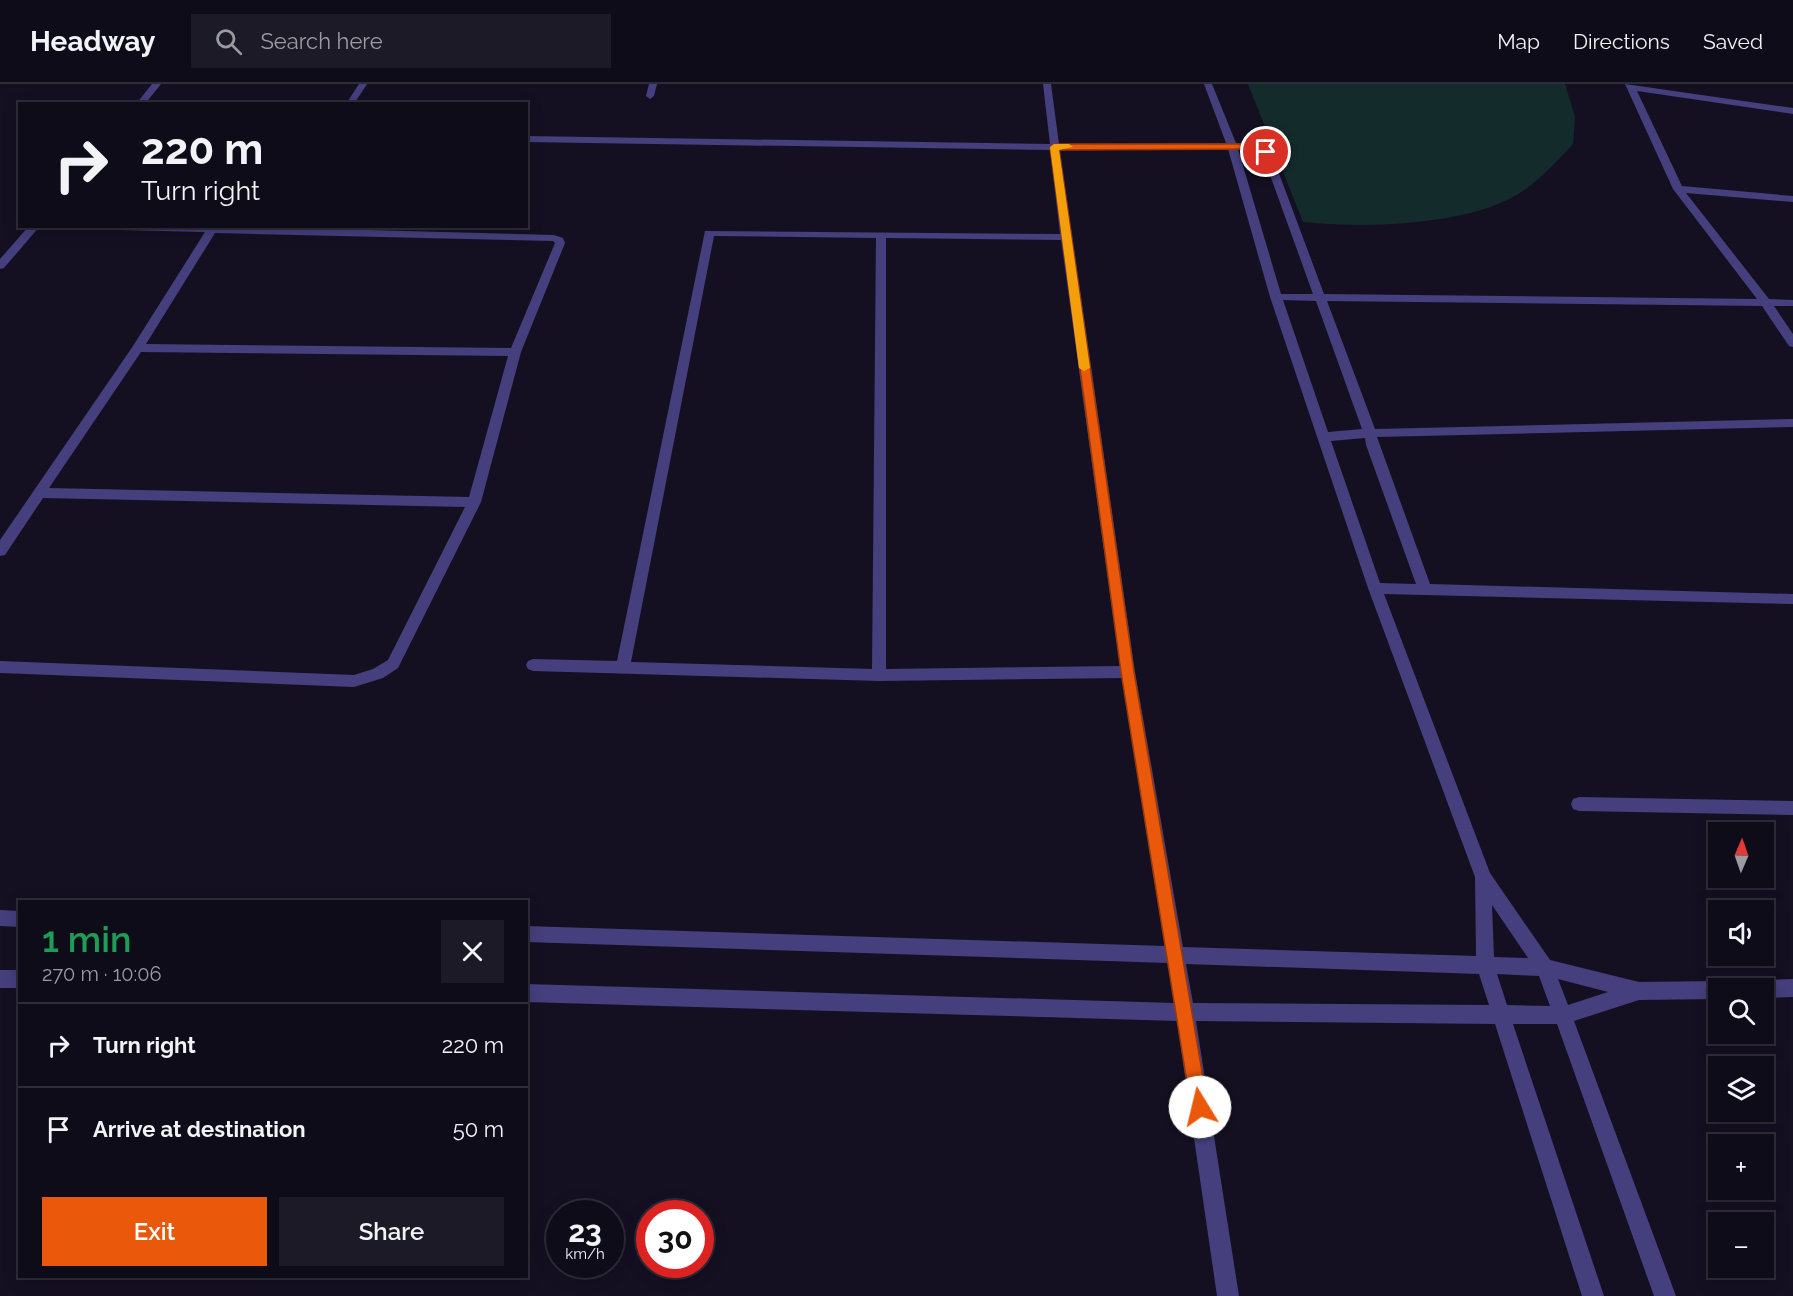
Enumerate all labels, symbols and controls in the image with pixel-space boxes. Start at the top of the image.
search box [191,14,611,68]
text: Headway [30,25,155,58]
icon: search [212,25,245,58]
text: Search here [260,28,383,54]
text: Map [1497,29,1540,54]
text: Directions [1573,29,1670,54]
text: Saved [1703,29,1763,54]
text: 220 m [141,125,263,174]
icon: right [42,126,120,204]
pin [1240,126,1291,177]
icon: arrive [1249,135,1282,168]
text: Turn right [141,175,260,206]
north arrow [1708,822,1774,888]
map controls [1708,822,1774,1278]
button: sound [1708,900,1774,966]
text: 1 min [42,918,131,960]
button: close [441,920,504,983]
text: 270 m · 10:06 [42,962,162,986]
button: search [1708,978,1774,1044]
icon: right [42,1029,75,1062]
text: Turn right [93,1032,196,1058]
text: 220 m [442,1032,504,1058]
button: layers [1708,1056,1774,1122]
position arrow [1168,1075,1232,1139]
icon: arrive [42,1113,75,1146]
text: Arrive at destination [93,1116,306,1142]
text: 50 m [453,1116,504,1142]
button: + [1708,1134,1774,1200]
button: Exit [42,1197,267,1266]
button: Share [279,1197,504,1266]
speed limit sign: 30 [636,1200,714,1278]
button: − [1708,1212,1774,1278]
text: 23 [568,1214,602,1249]
text: km/h [565,1245,605,1263]

